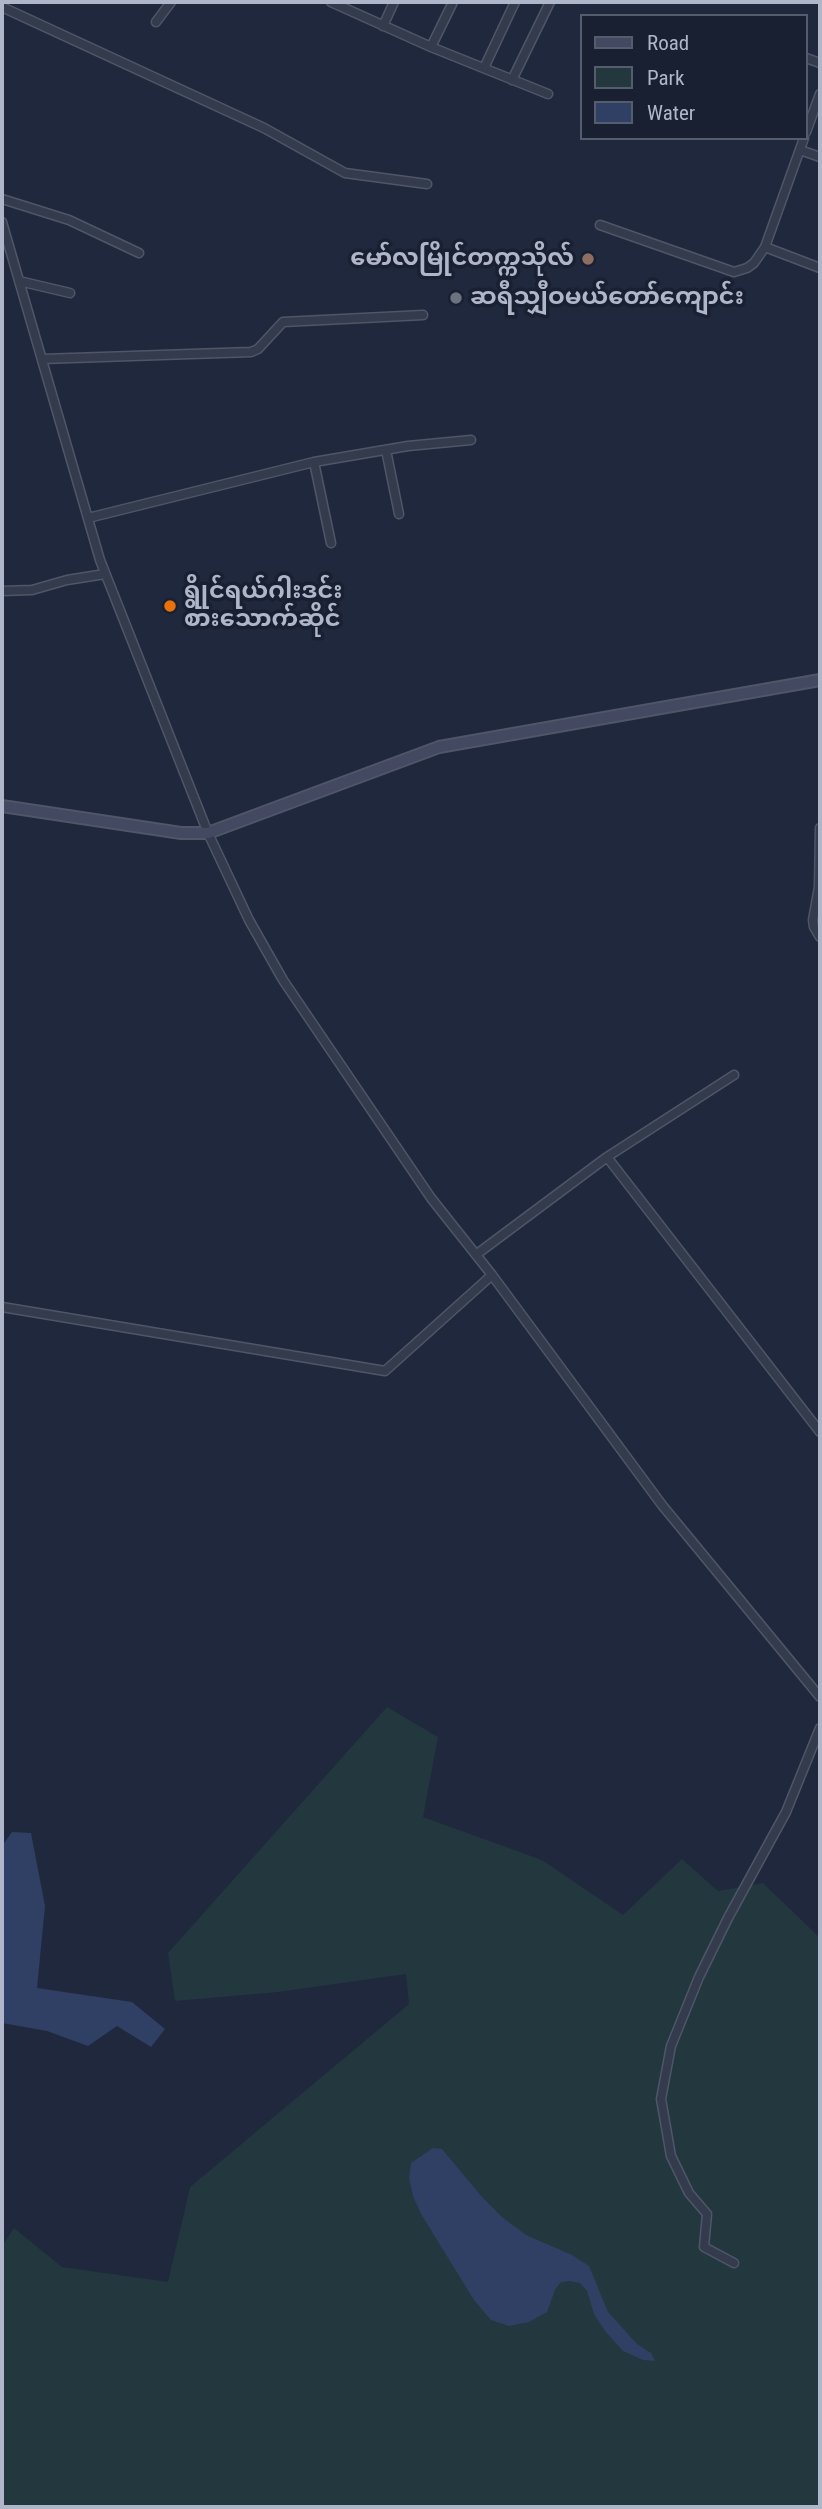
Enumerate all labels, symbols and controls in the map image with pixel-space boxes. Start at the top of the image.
legend [580,14,808,140]
text: Road [647,31,689,55]
text: Park [647,66,684,90]
text: Water [647,101,695,125]
place label: မော်လမြိုင်တက္ကသိုလ် [350,245,574,273]
marker: မော်လမြိုင်တက္ကသိုလ် [580,251,596,267]
place label: ဆရီသျှီဝမယ်တော်ကျောင်း [470,284,744,312]
marker: ဆရီသျှီဝမယ်တော်ကျောင်း [448,290,464,306]
place label: ရွိုင်ရယ်ဂါးဒင်း စားသောက်ဆိုင် [184,578,342,634]
marker: ရွိုင်ရယ်ဂါးဒင်း စားသောက်ဆိုင် [162,598,178,614]

